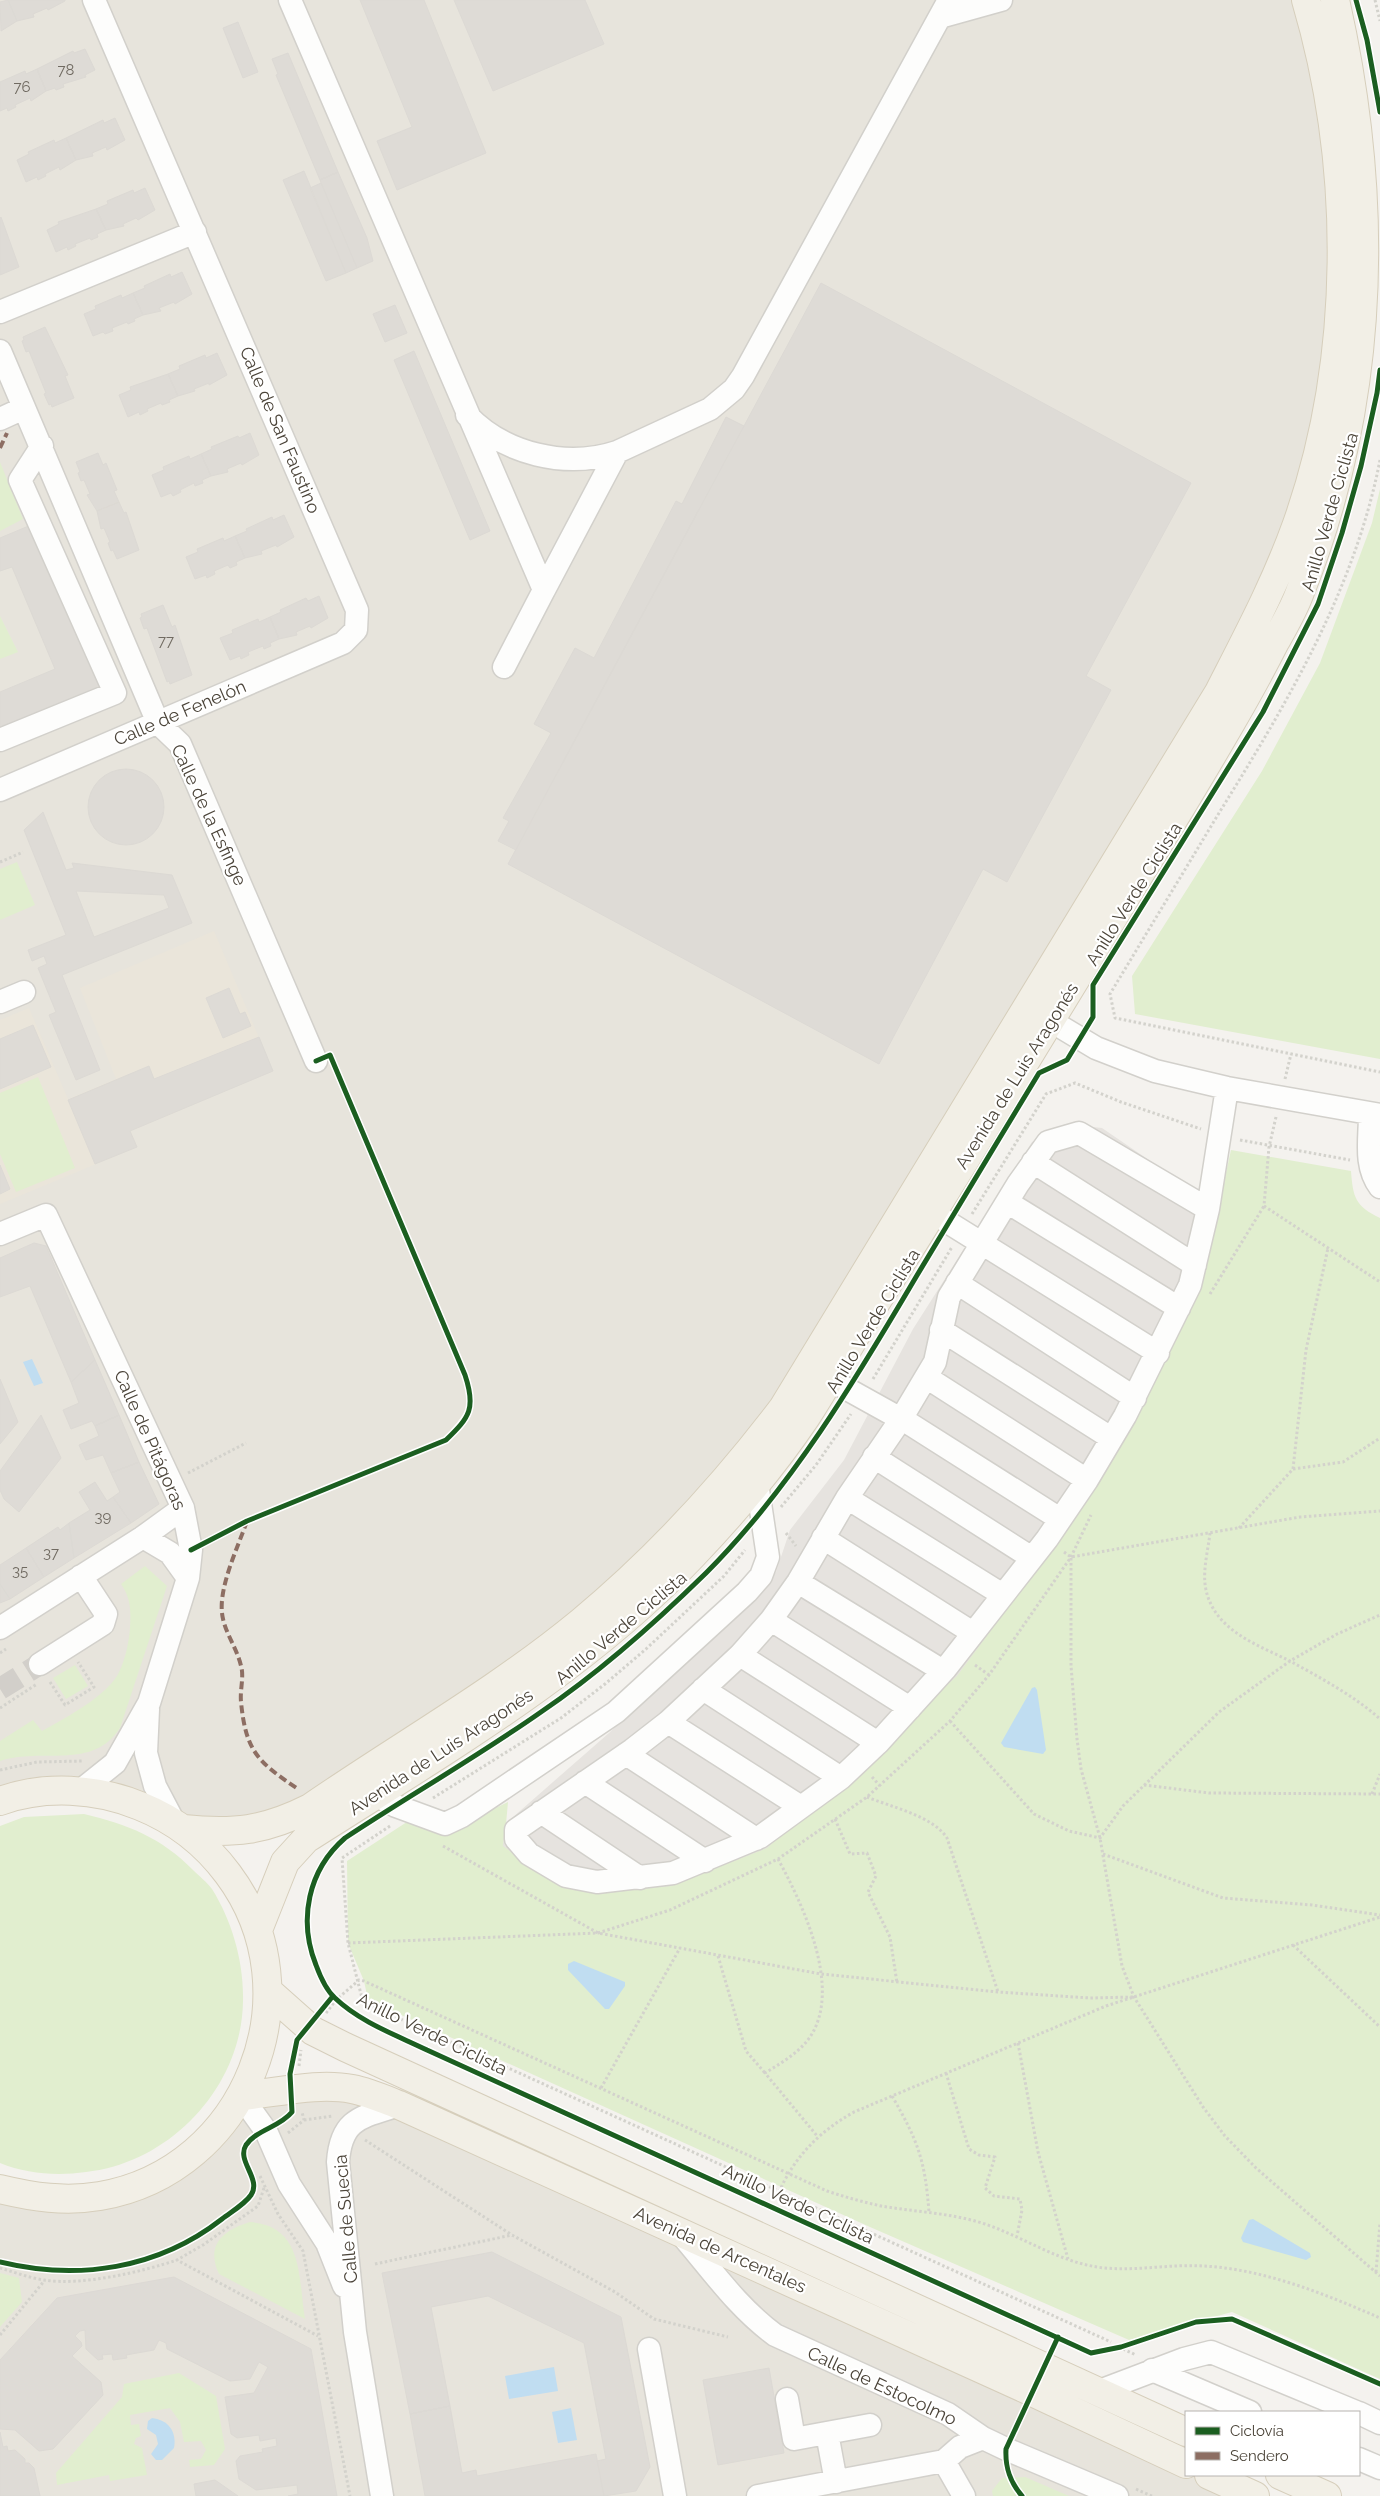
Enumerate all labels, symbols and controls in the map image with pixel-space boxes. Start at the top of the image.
house number: 78 [58,61,75,79]
house number: 76 [13,78,31,96]
street label: Calle de San Faustino [236,343,325,517]
street label: Anillo Verde Ciclista [1297,430,1362,594]
house number: 77 [158,632,174,650]
street label: Calle de Fenelón [111,675,249,750]
street label: Calle de la Esfinge [167,741,252,889]
street label: Anillo Verde Ciclista [1081,818,1186,969]
street label: Avenida de Luis Aragonés [951,979,1083,1173]
street label: Anillo Verde Ciclista [821,1245,924,1397]
street label: Calle de Pitágoras [110,1367,191,1513]
house number: 39 [95,1508,112,1526]
house number: 37 [43,1544,59,1562]
house number: 35 [12,1562,28,1580]
street label: Anillo Verde Ciclista [551,1567,690,1689]
street label: Avenida de Luis Aragonés [345,1684,537,1819]
street label: Anillo Verde Ciclista [354,1988,511,2079]
street label: Calle de Suecia [329,2154,362,2284]
street label: Anillo Verde Ciclista [719,2159,877,2248]
street label: Avenida de Arcentales [631,2202,810,2297]
street label: Calle de Estocolmo [804,2342,960,2429]
legend [1185,2411,1360,2476]
text: Ciclovía [1230,2422,1284,2440]
text: Sendero [1230,2447,1289,2465]

